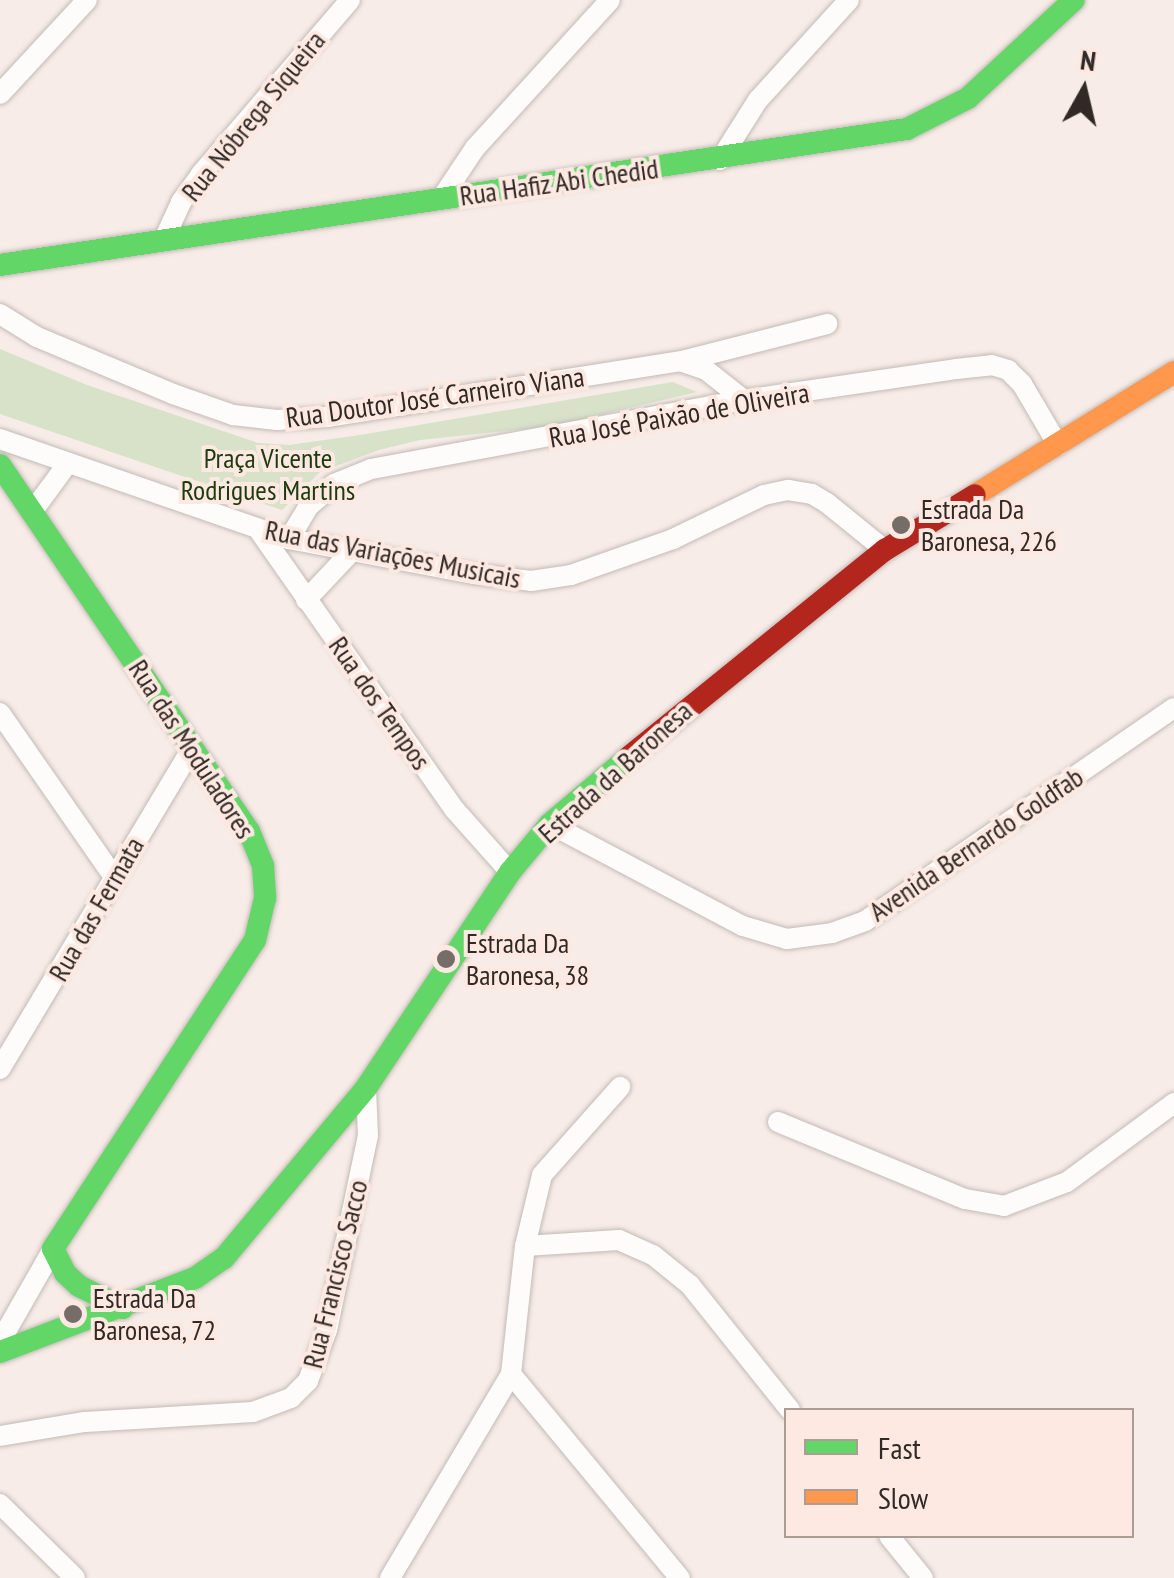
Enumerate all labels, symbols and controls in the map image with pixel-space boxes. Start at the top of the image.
street label: Rua Nóbrega Siqueira [174,24,332,208]
north arrow [1034,40,1134,140]
text: N [1078,40,1098,79]
street label: Rua Hafiz Abi Chedid [457,151,661,213]
street label: Rua Doutor José Carneiro Viana [283,359,587,435]
street label: Rua José Paixão de Oliveira [546,376,812,454]
park label: Praça Vicente Rodrigues Martins [181,441,355,507]
place label: Estrada Da Baronesa, 226 [921,492,1059,558]
street label: Rua das Variações Musicais [262,513,524,595]
marker: Estrada Da Baronesa, 226 [890,514,912,536]
street label: Rua dos Tempos [322,630,438,776]
street label: Rua das Moduladores [122,653,262,845]
street label: Estrada da Baronesa [531,694,699,850]
street label: Avenida Bernardo Goldfab [862,760,1090,928]
street label: Rua das Fermata [41,831,151,987]
place label: Estrada Da Baronesa, 38 [466,926,591,992]
marker: Estrada Da Baronesa, 38 [435,948,457,970]
street label: Rua Francisco Sacco [295,1176,375,1372]
place label: Estrada Da Baronesa, 72 [93,1281,218,1347]
marker: Estrada Da Baronesa, 72 [62,1303,84,1325]
legend [784,1408,1134,1538]
text: Fast [878,1428,921,1467]
text: Slow [878,1478,928,1517]

